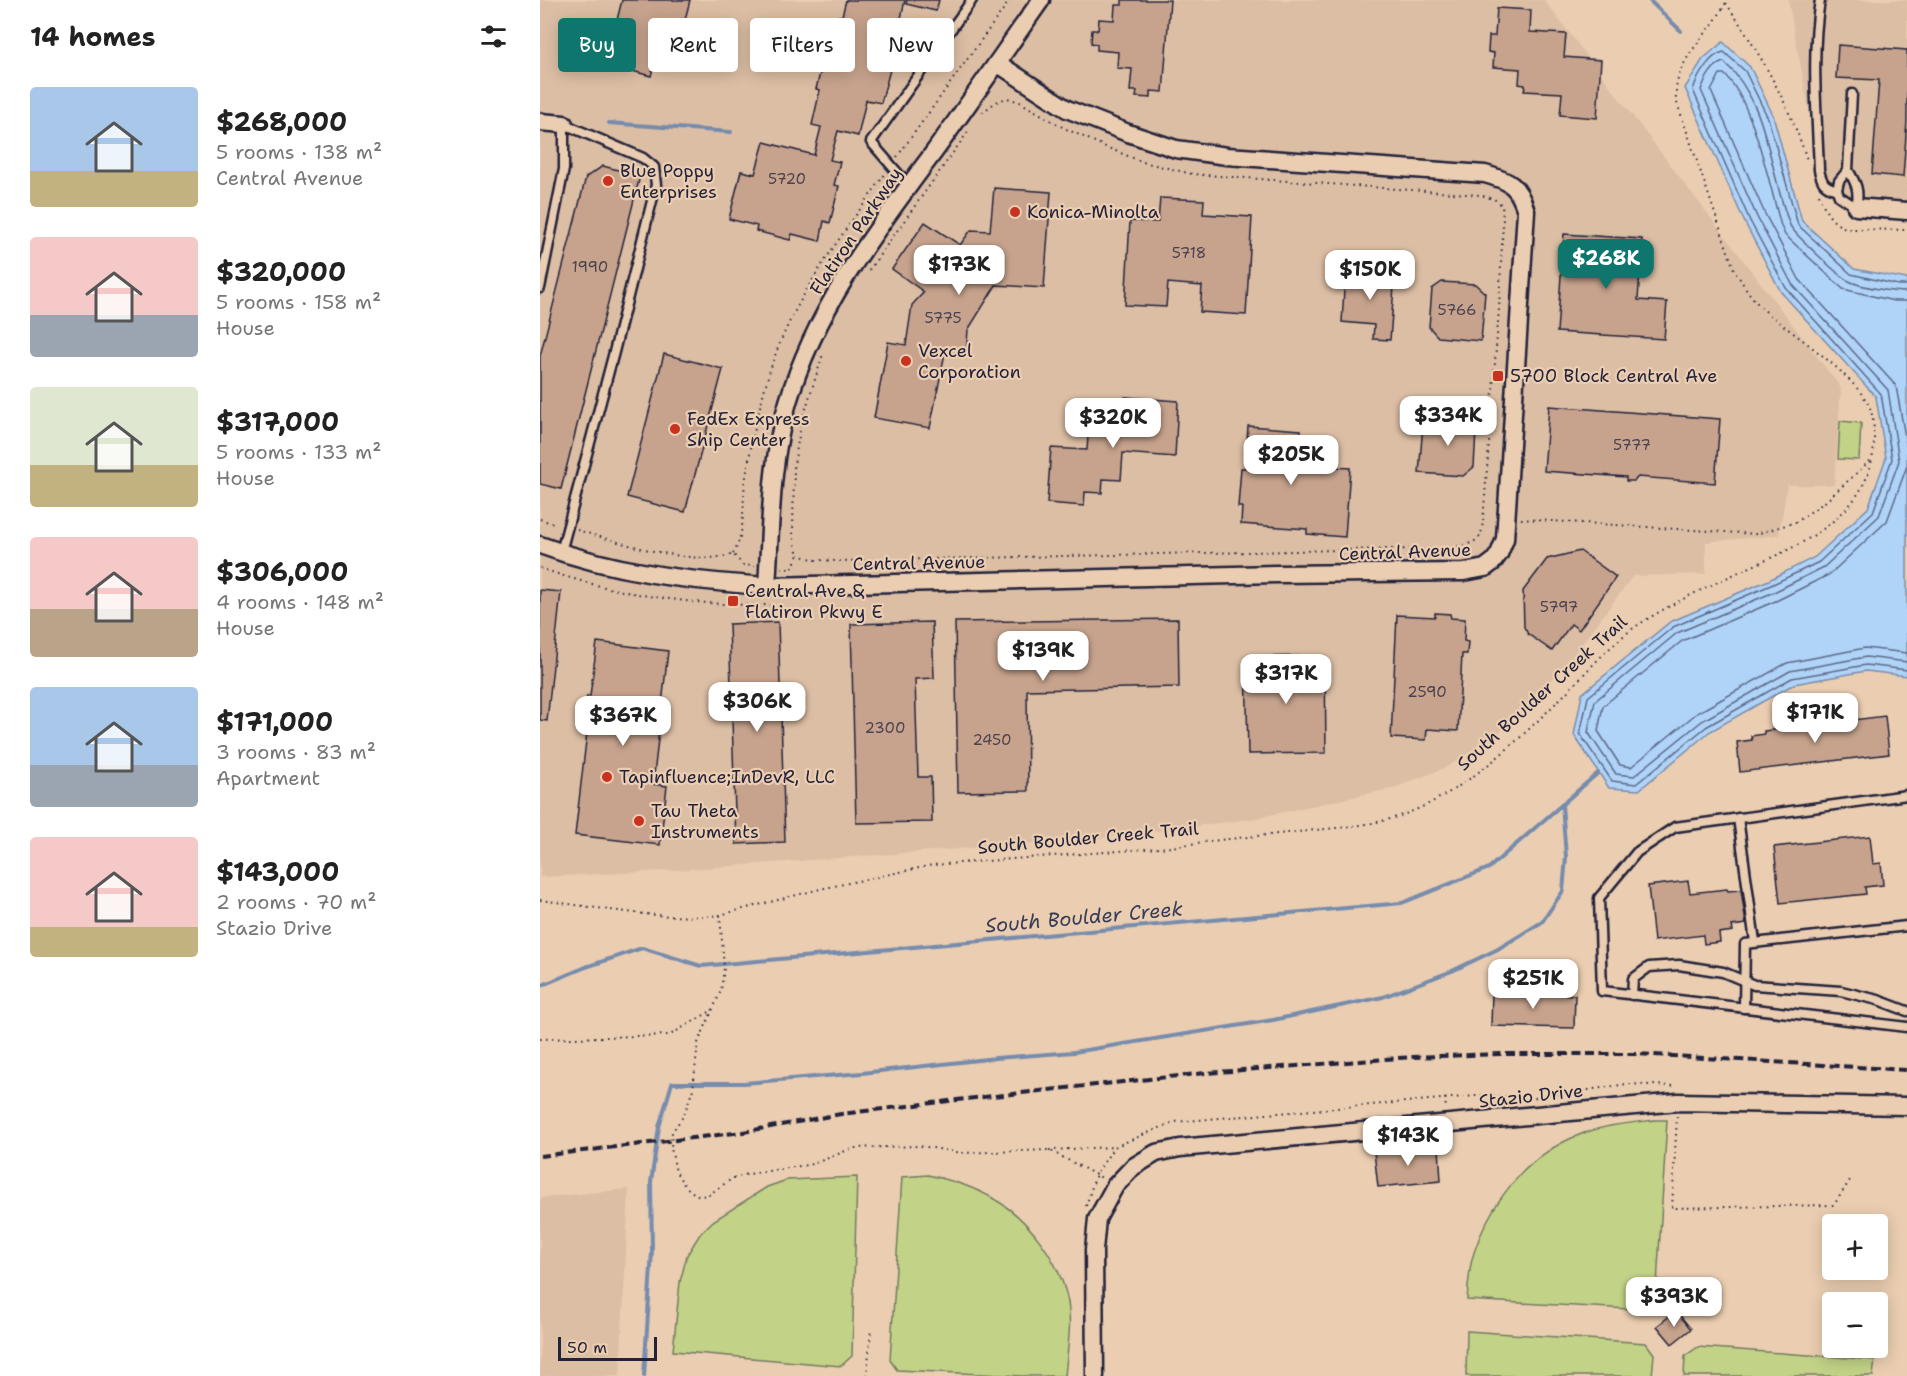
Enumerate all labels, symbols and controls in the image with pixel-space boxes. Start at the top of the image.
chip: Buy [558,18,636,72]
chip: Rent [648,18,738,72]
chip: Filters [750,18,855,72]
chip: New [867,18,954,72]
text: 14 homes [30,19,156,54]
icon: filters [477,20,510,53]
text: $268,000 [216,104,347,139]
icon: home [78,111,150,183]
text: 5 rooms · 138 m² [216,139,382,165]
place label: Blue Poppy Enterprises [620,159,717,204]
street label: Flatiron Parkway [804,163,908,299]
text: Central Avenue [216,165,363,191]
house number: 5720 [768,169,806,189]
marker: Blue Poppy Enterprises [601,174,615,188]
place label: Konica-Minolta [1027,200,1159,224]
marker: Konica-Minolta [1008,205,1022,219]
pin: $268K [1564,239,1648,290]
house number: 5718 [1172,243,1206,263]
pin: $173K [917,245,1001,296]
text: $268K [1572,245,1640,271]
pin: $150K [1328,250,1412,301]
text: $173K [928,251,990,277]
text: $320,000 [216,254,346,289]
text: $150K [1339,256,1401,282]
house number: 1990 [572,257,608,277]
icon: home [78,261,150,333]
text: 5 rooms · 158 m² [216,289,381,315]
house number: 5766 [1438,300,1476,320]
house number: 5775 [924,308,962,328]
text: House [216,315,275,341]
place label: Vexcel Corporation [918,339,1021,384]
marker: Vexcel Corporation [899,354,913,368]
place label: 5700 Block Central Ave [1510,364,1717,388]
marker: 5700 Block Central Ave [1491,369,1505,383]
pin: $334K [1406,396,1490,447]
pin: $320K [1071,398,1155,449]
text: $334K [1414,402,1482,428]
text: $317,000 [216,404,339,439]
text: $320K [1079,404,1147,430]
place label: FedEx Express Ship Center [687,407,810,452]
icon: home [78,411,150,483]
marker: FedEx Express Ship Center [668,422,682,436]
pin: $205K [1249,435,1333,486]
house number: 5777 [1613,435,1651,455]
text: 5 rooms · 133 m² [216,439,381,465]
text: $205K [1258,441,1324,467]
text: House [216,465,275,491]
street label: Central Avenue [1338,538,1472,566]
street label: Central Avenue [852,550,986,576]
text: $306,000 [216,554,348,589]
icon: home [78,561,150,633]
place label: Central Ave & Flatiron Pkwy E [745,579,883,624]
text: 4 rooms · 148 m² [216,589,384,615]
marker: Central Ave & Flatiron Pkwy E [726,594,740,608]
house number: 5797 [1540,597,1578,617]
street label: South Boulder Creek Trail [1452,610,1633,776]
text: House [216,615,275,641]
pin: $139K [1001,631,1085,682]
text: $139K [1012,637,1074,663]
pin: $317K [1244,654,1328,705]
text: $317K [1254,660,1318,686]
pin: $306K [715,682,799,733]
house number: 2590 [1407,682,1447,702]
text: $306K [722,688,792,714]
pin: $171K [1773,693,1857,744]
pin: $367K [581,696,665,747]
text: $171K [1786,699,1844,725]
text: $367K [589,702,657,728]
text: $171,000 [216,704,333,739]
icon: home [78,711,150,783]
house number: 2300 [865,718,905,738]
house number: 2450 [972,730,1012,750]
text: 3 rooms · 83 m² [216,739,376,765]
text: Apartment [216,765,320,791]
place label: Tapinfluence;InDevR, LLC [619,765,835,789]
marker: Tapinfluence;InDevR, LLC [600,770,614,784]
place label: Tau Theta Instruments [651,799,759,844]
marker: Tau Theta Instruments [632,814,646,828]
street label: South Boulder Creek Trail [977,816,1200,860]
text: $143,000 [216,854,339,889]
icon: home [78,861,150,933]
text: 2 rooms · 70 m² [216,889,377,915]
water label: South Boulder Creek [984,895,1184,939]
text: Stazio Drive [216,915,332,941]
pin: $251K [1491,959,1575,1010]
text: $251K [1502,965,1564,991]
street label: Stazio Drive [1478,1079,1584,1113]
pin: $143K [1366,1116,1450,1167]
text: $143K [1377,1122,1439,1148]
map controls [1822,1214,1888,1358]
button: + [1822,1214,1888,1280]
pin: $393K [1632,1277,1716,1328]
text: $393K [1640,1283,1708,1309]
button: − [1822,1292,1888,1358]
scale bar [558,1334,657,1362]
text: 50 m [567,1337,607,1358]

